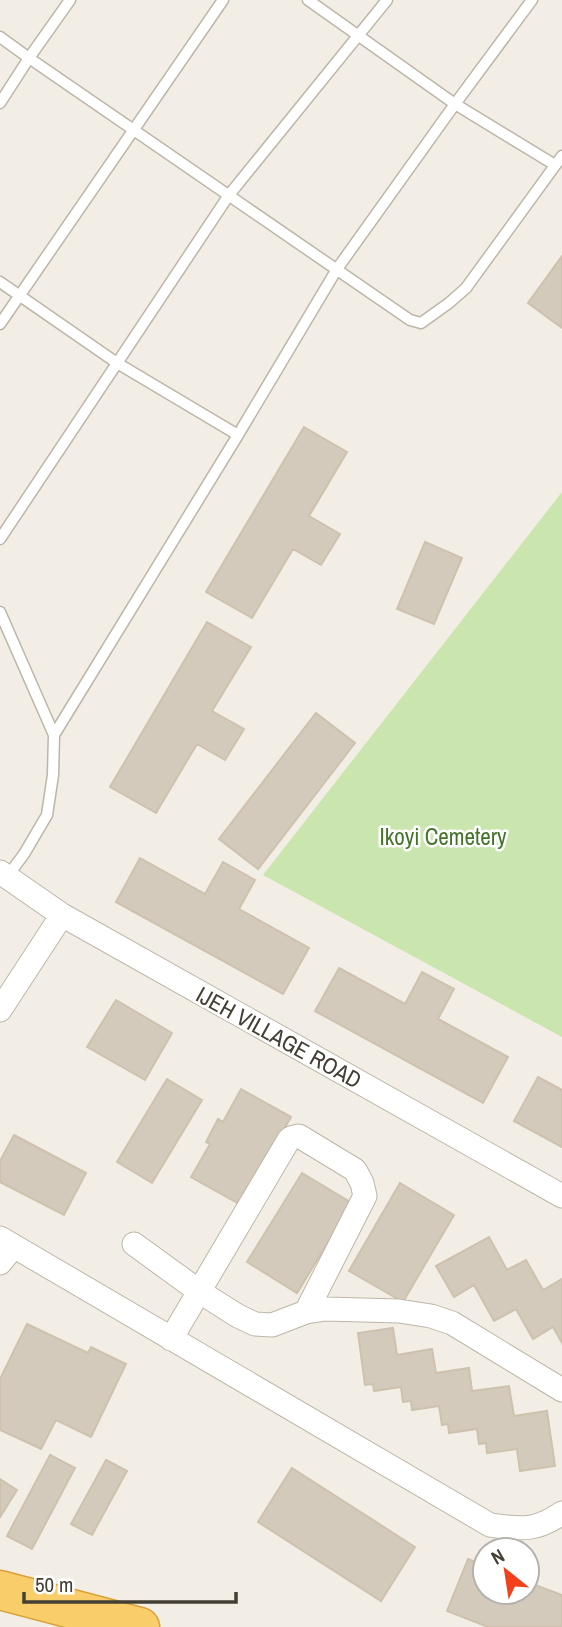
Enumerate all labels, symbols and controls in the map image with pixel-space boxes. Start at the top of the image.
park label: Ikoyi Cemetery [380,821,507,852]
street label: IJEH VILLAGE ROAD [191,979,367,1095]
north arrow [471,1536,541,1606]
text: N [486,1542,509,1570]
scale bar [24,1560,236,1604]
text: 50 m [35,1570,73,1599]

